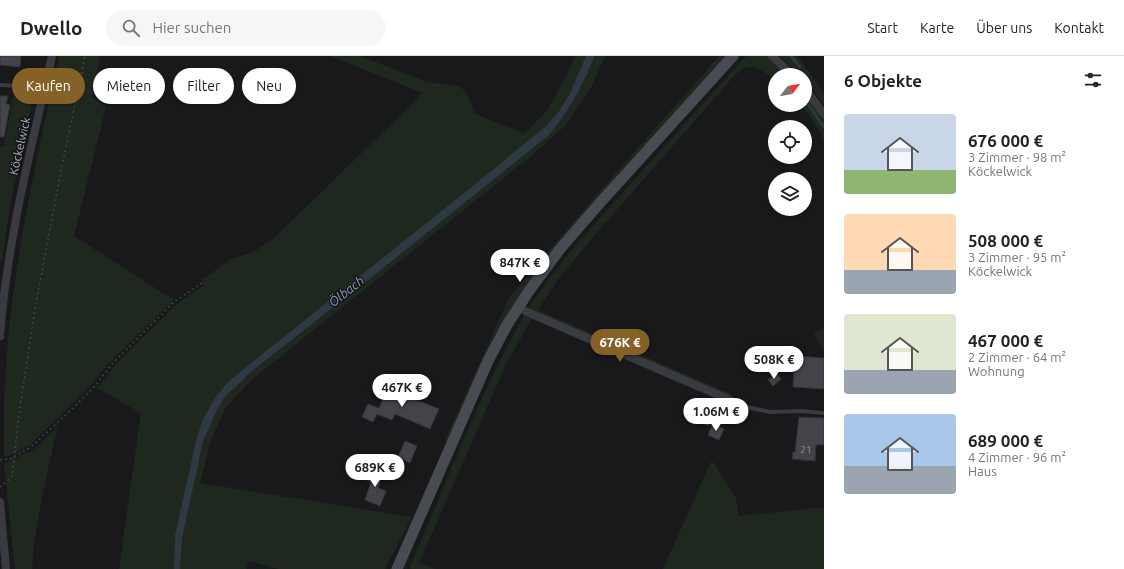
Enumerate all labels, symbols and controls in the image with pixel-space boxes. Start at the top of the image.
search box [106,10,386,46]
text: Dwello [20,17,82,39]
icon: search [120,17,142,39]
text: Hier suchen [152,19,231,36]
text: Start [867,20,898,36]
text: Karte [920,20,954,36]
text: Über uns [976,20,1032,36]
text: Kontakt [1054,20,1104,36]
chip: Kaufen [12,68,85,104]
chip: Mieten [93,68,165,104]
chip: Filter [173,68,234,104]
chip: Neu [242,68,296,104]
north arrow [768,68,812,112]
map controls [768,68,812,216]
icon: filters [1082,69,1104,91]
text: 6 Objekte [844,71,922,90]
street label: Köckelwick [7,116,33,176]
button: locate [768,120,812,164]
icon: home [876,130,924,178]
text: 676 000 € [968,131,1043,150]
text: 3 Zimmer · 98 m² [968,150,1066,164]
text: Köckelwick [968,164,1032,178]
button: layers [768,172,812,216]
icon: home [876,230,924,278]
text: 508 000 € [968,231,1043,250]
pin: 847K € [487,249,553,283]
text: 3 Zimmer · 95 m² [968,250,1066,264]
text: 847K € [499,255,541,269]
text: Köckelwick [968,264,1032,278]
water label: Ölbach [325,272,366,309]
pin: 676K € [587,329,653,363]
icon: home [876,330,924,378]
text: 467 000 € [968,331,1043,350]
text: 676K € [599,335,641,349]
pin: 508K € [741,346,807,380]
text: 2 Zimmer · 64 m² [968,350,1066,364]
text: 508K € [753,352,795,366]
text: Wohnung [968,364,1025,378]
pin: 467K € [369,374,435,408]
text: 467K € [381,380,423,394]
pin: 1.06M € [679,398,753,432]
text: 1.06M € [692,404,740,418]
icon: home [876,430,924,478]
text: 689 000 € [968,431,1043,450]
house number: 21 [800,444,812,455]
text: 4 Zimmer · 96 m² [968,450,1066,464]
pin: 689K € [342,454,408,488]
text: 689K € [354,460,396,474]
text: Haus [968,464,997,478]

